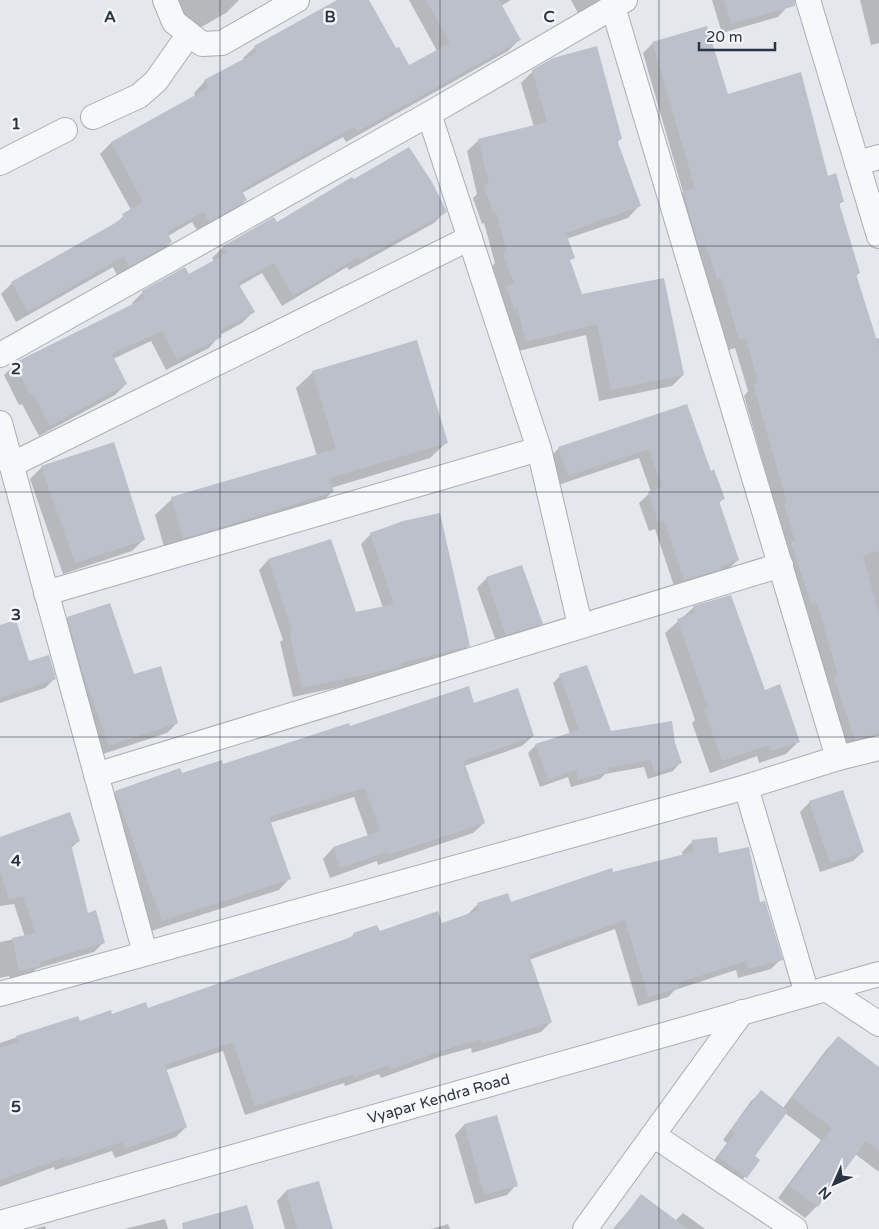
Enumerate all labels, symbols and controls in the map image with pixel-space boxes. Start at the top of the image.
text: A [104,7,116,27]
text: B [324,7,336,27]
text: C [543,7,555,27]
scale bar [699,20,775,52]
text: 20 m [706,28,743,46]
text: 1 [11,114,21,134]
text: 2 [11,359,21,379]
text: 3 [11,605,21,625]
text: 4 [11,851,21,871]
street label: Vyapar Kendra Road [366,1070,512,1127]
text: 5 [11,1097,21,1117]
north arrow [809,1159,859,1209]
text: N [815,1183,835,1203]

